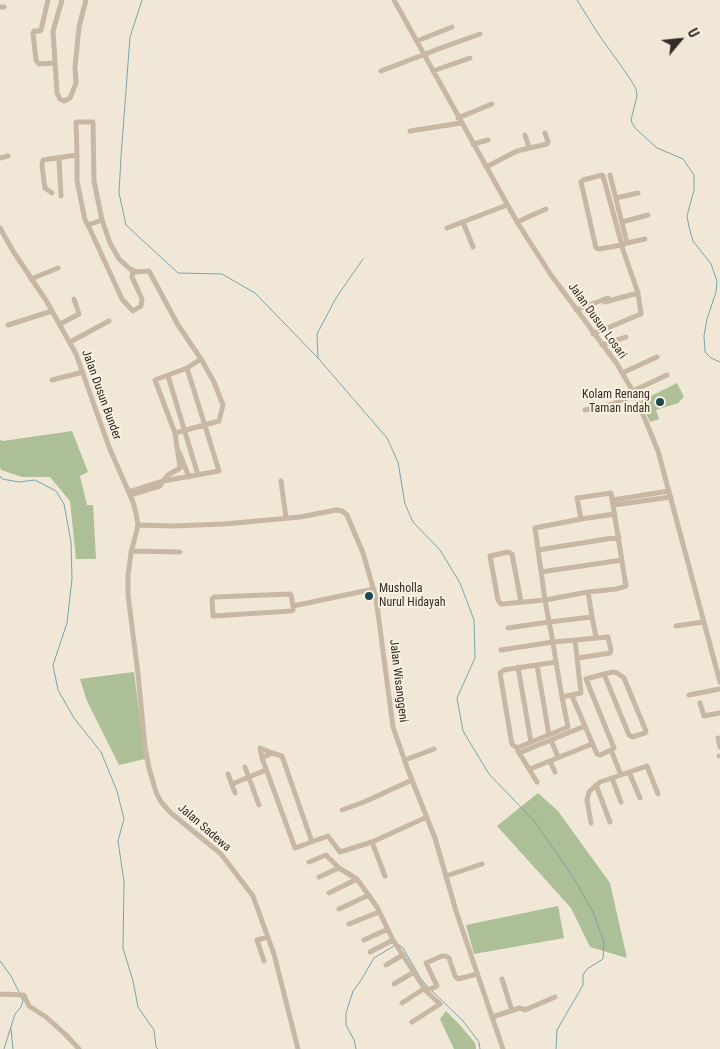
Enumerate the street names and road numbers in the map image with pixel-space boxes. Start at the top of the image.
street label: Jalan Dusun Losari [565,280,629,362]
street label: Jalan Dusun Bunder [78,348,124,442]
street label: Jalan Wisanggeni [386,639,410,723]
street label: Jalan Sadewa [174,801,234,855]

